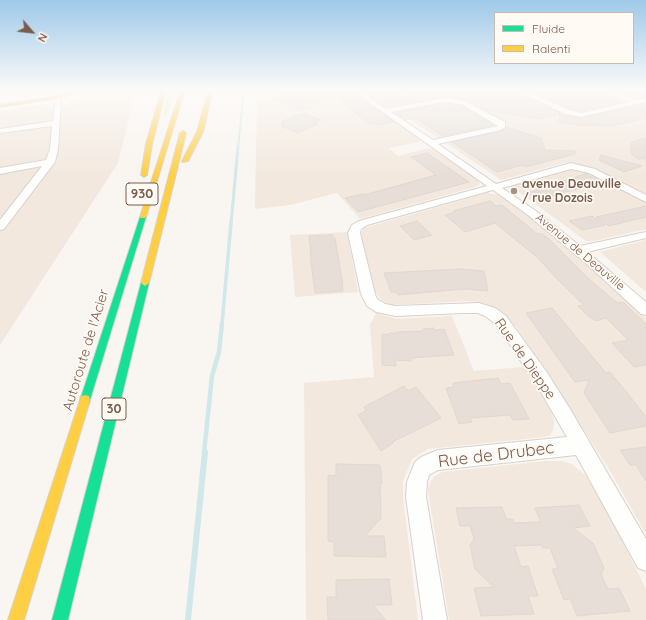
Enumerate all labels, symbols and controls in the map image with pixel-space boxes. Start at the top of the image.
north arrow [12,12,52,52]
legend [494,12,634,64]
text: Fluide [532,21,565,36]
text: N [35,31,51,44]
text: Ralenti [532,41,570,56]
place label: avenue Deauville / rue Dozois [522,177,621,205]
road number: 930 [126,183,158,205]
marker: avenue Deauville / rue Dozois [509,186,519,196]
street label: Avenue de Deauville [532,210,628,294]
street label: Autoroute de l'Acier [59,287,113,413]
street label: Rue de Dieppe [491,315,559,403]
road number: 30 [102,398,126,420]
street label: Rue de Drubec [437,438,555,472]

